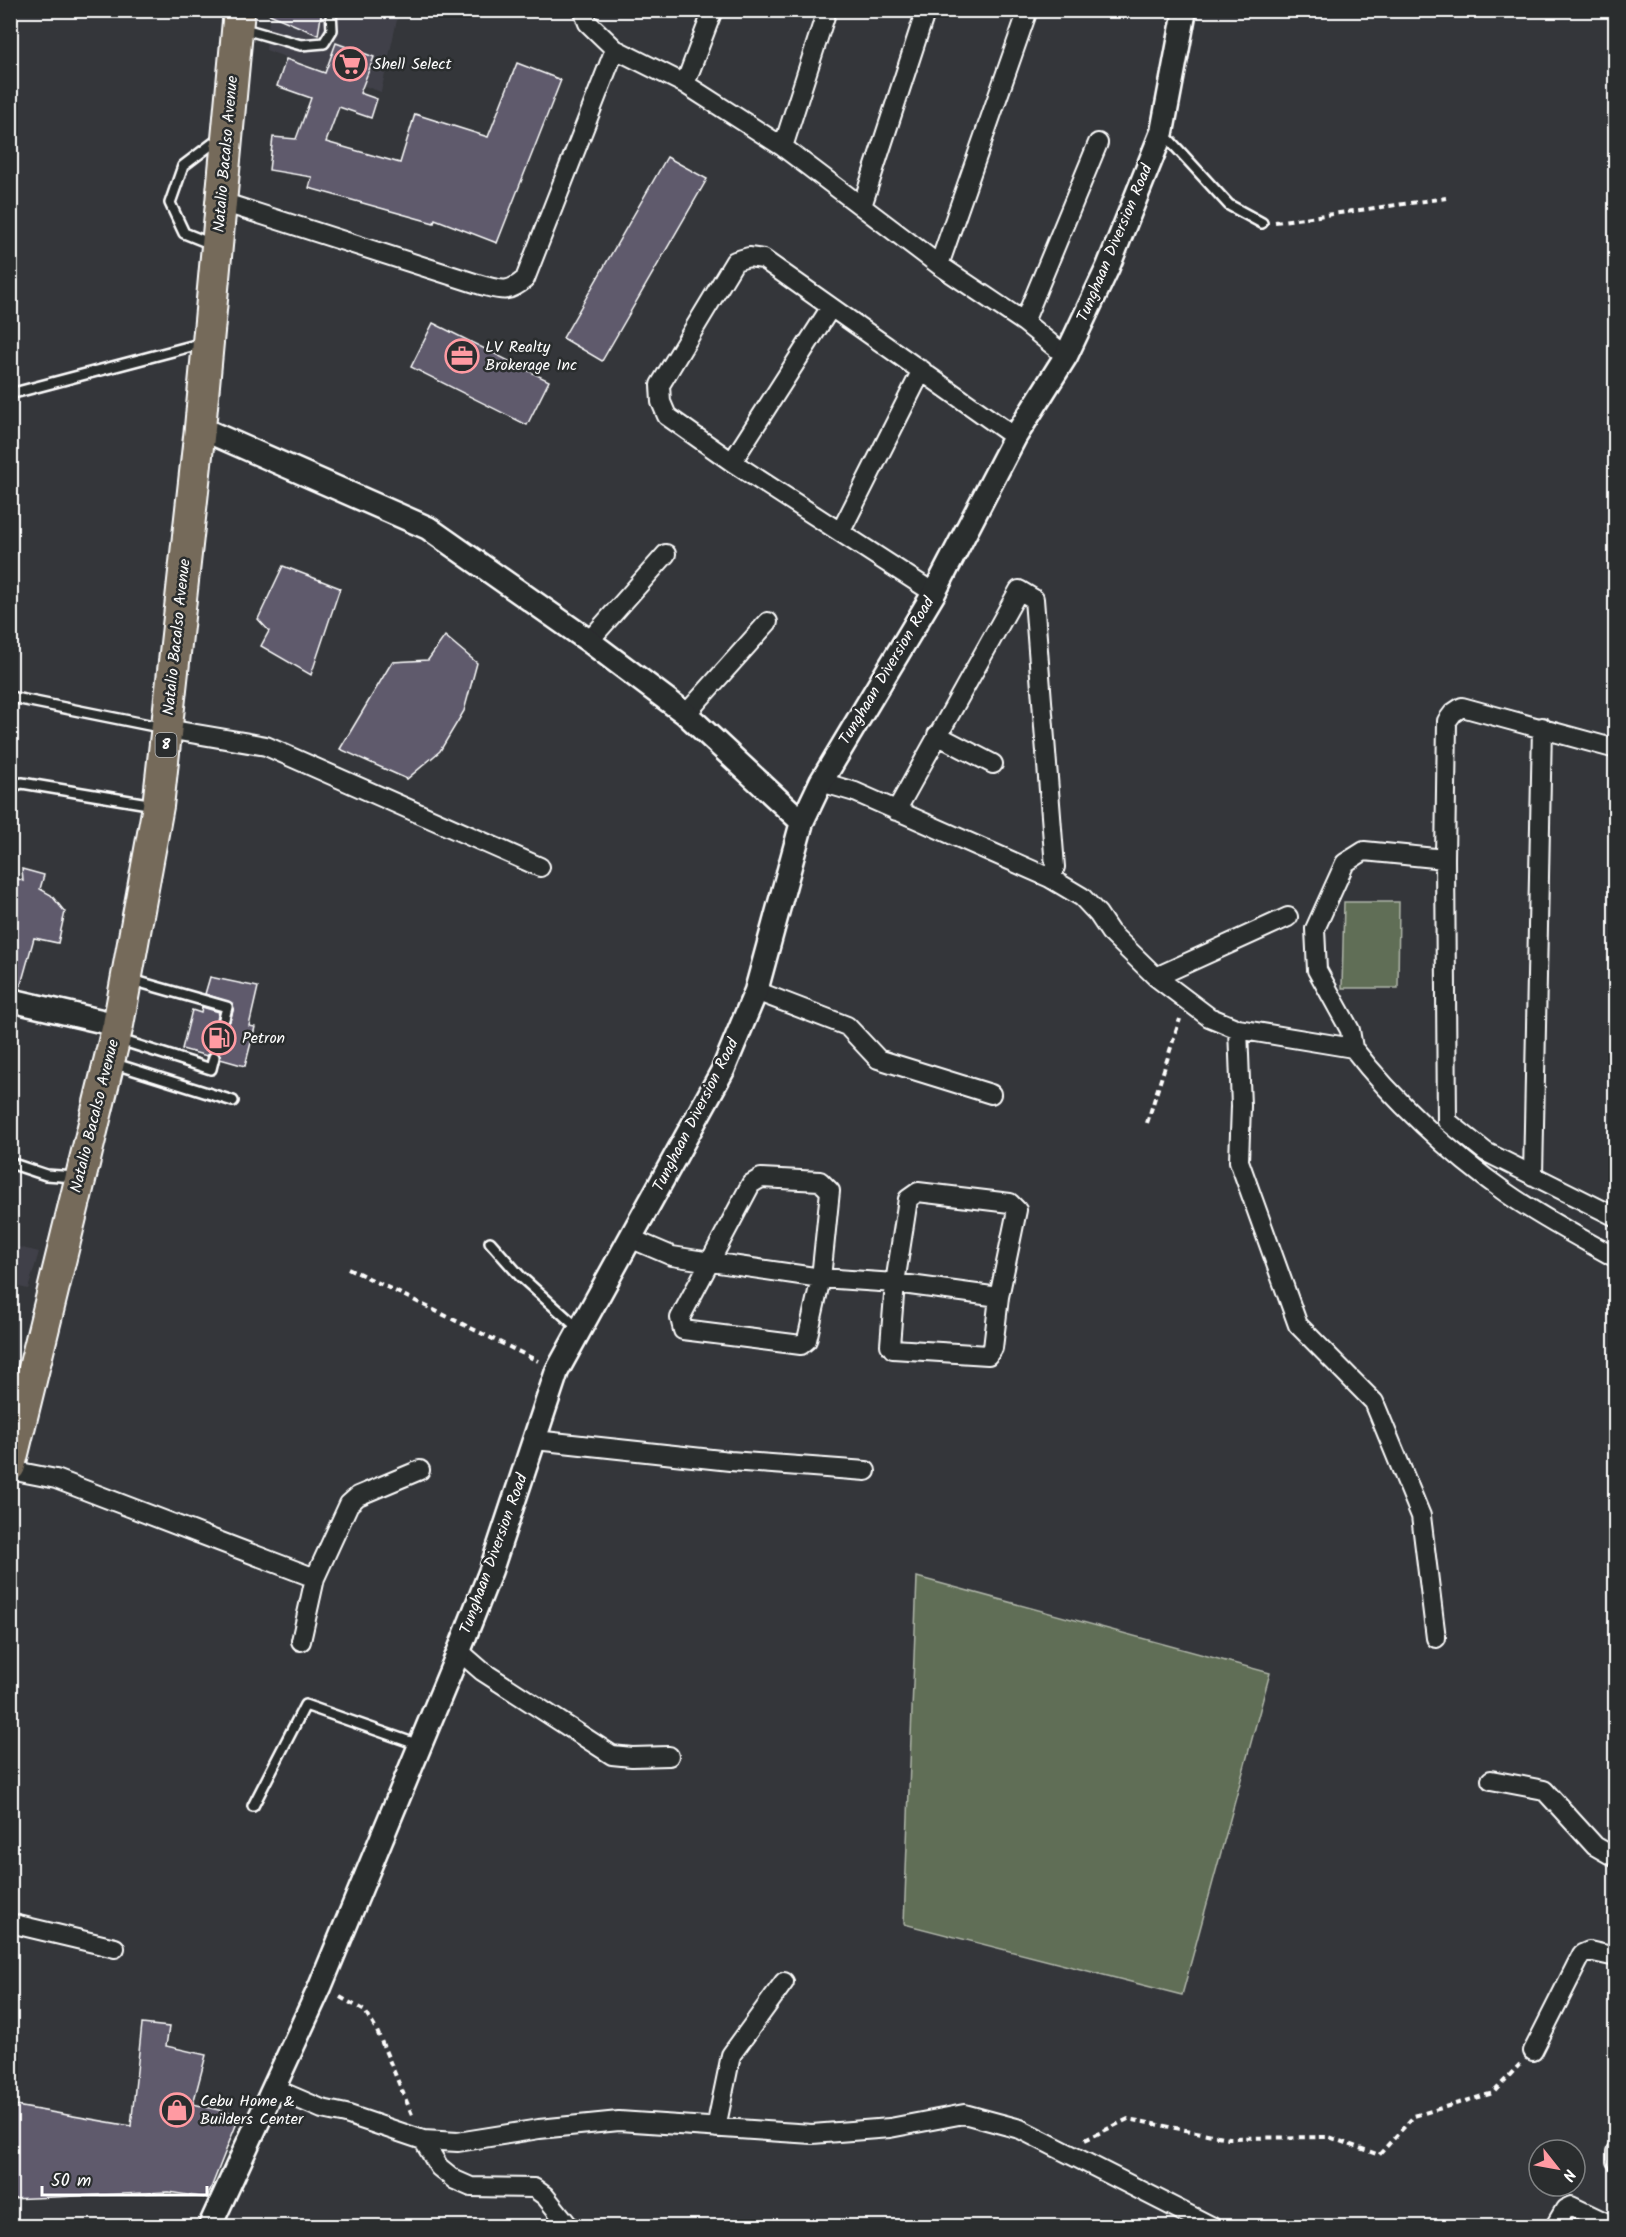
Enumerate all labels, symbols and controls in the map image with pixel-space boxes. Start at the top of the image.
supermarket icon: Shell Select [332,46,368,82]
place label: Shell Select [373,52,452,77]
street label: Natalio Bacalso Avenue [207,75,245,233]
street label: Tunghaan Diversion Road [1070,159,1160,326]
place label: LV Realty Brokerage Inc [485,335,577,378]
office icon: LV Realty Brokerage Inc [444,338,480,374]
street label: Natalio Bacalso Avenue [156,557,198,717]
street label: Tunghaan Diversion Road [833,591,942,750]
road number: 8 [156,733,176,757]
fuel station icon: Petron [201,1020,237,1056]
place label: Petron [242,1026,285,1051]
street label: Tunghaan Diversion Road [646,1033,746,1196]
street label: Natalio Bacalso Avenue [64,1037,126,1195]
street label: Tunghaan Diversion Road [453,1469,535,1638]
place label: Cebu Home & Builders Center [200,2089,305,2132]
shop icon: Cebu Home & Builders Center [159,2092,195,2128]
north arrow [1527,2138,1587,2198]
scale bar [42,2159,207,2197]
text: N [1555,2164,1582,2186]
text: 50 m [51,2167,91,2196]

